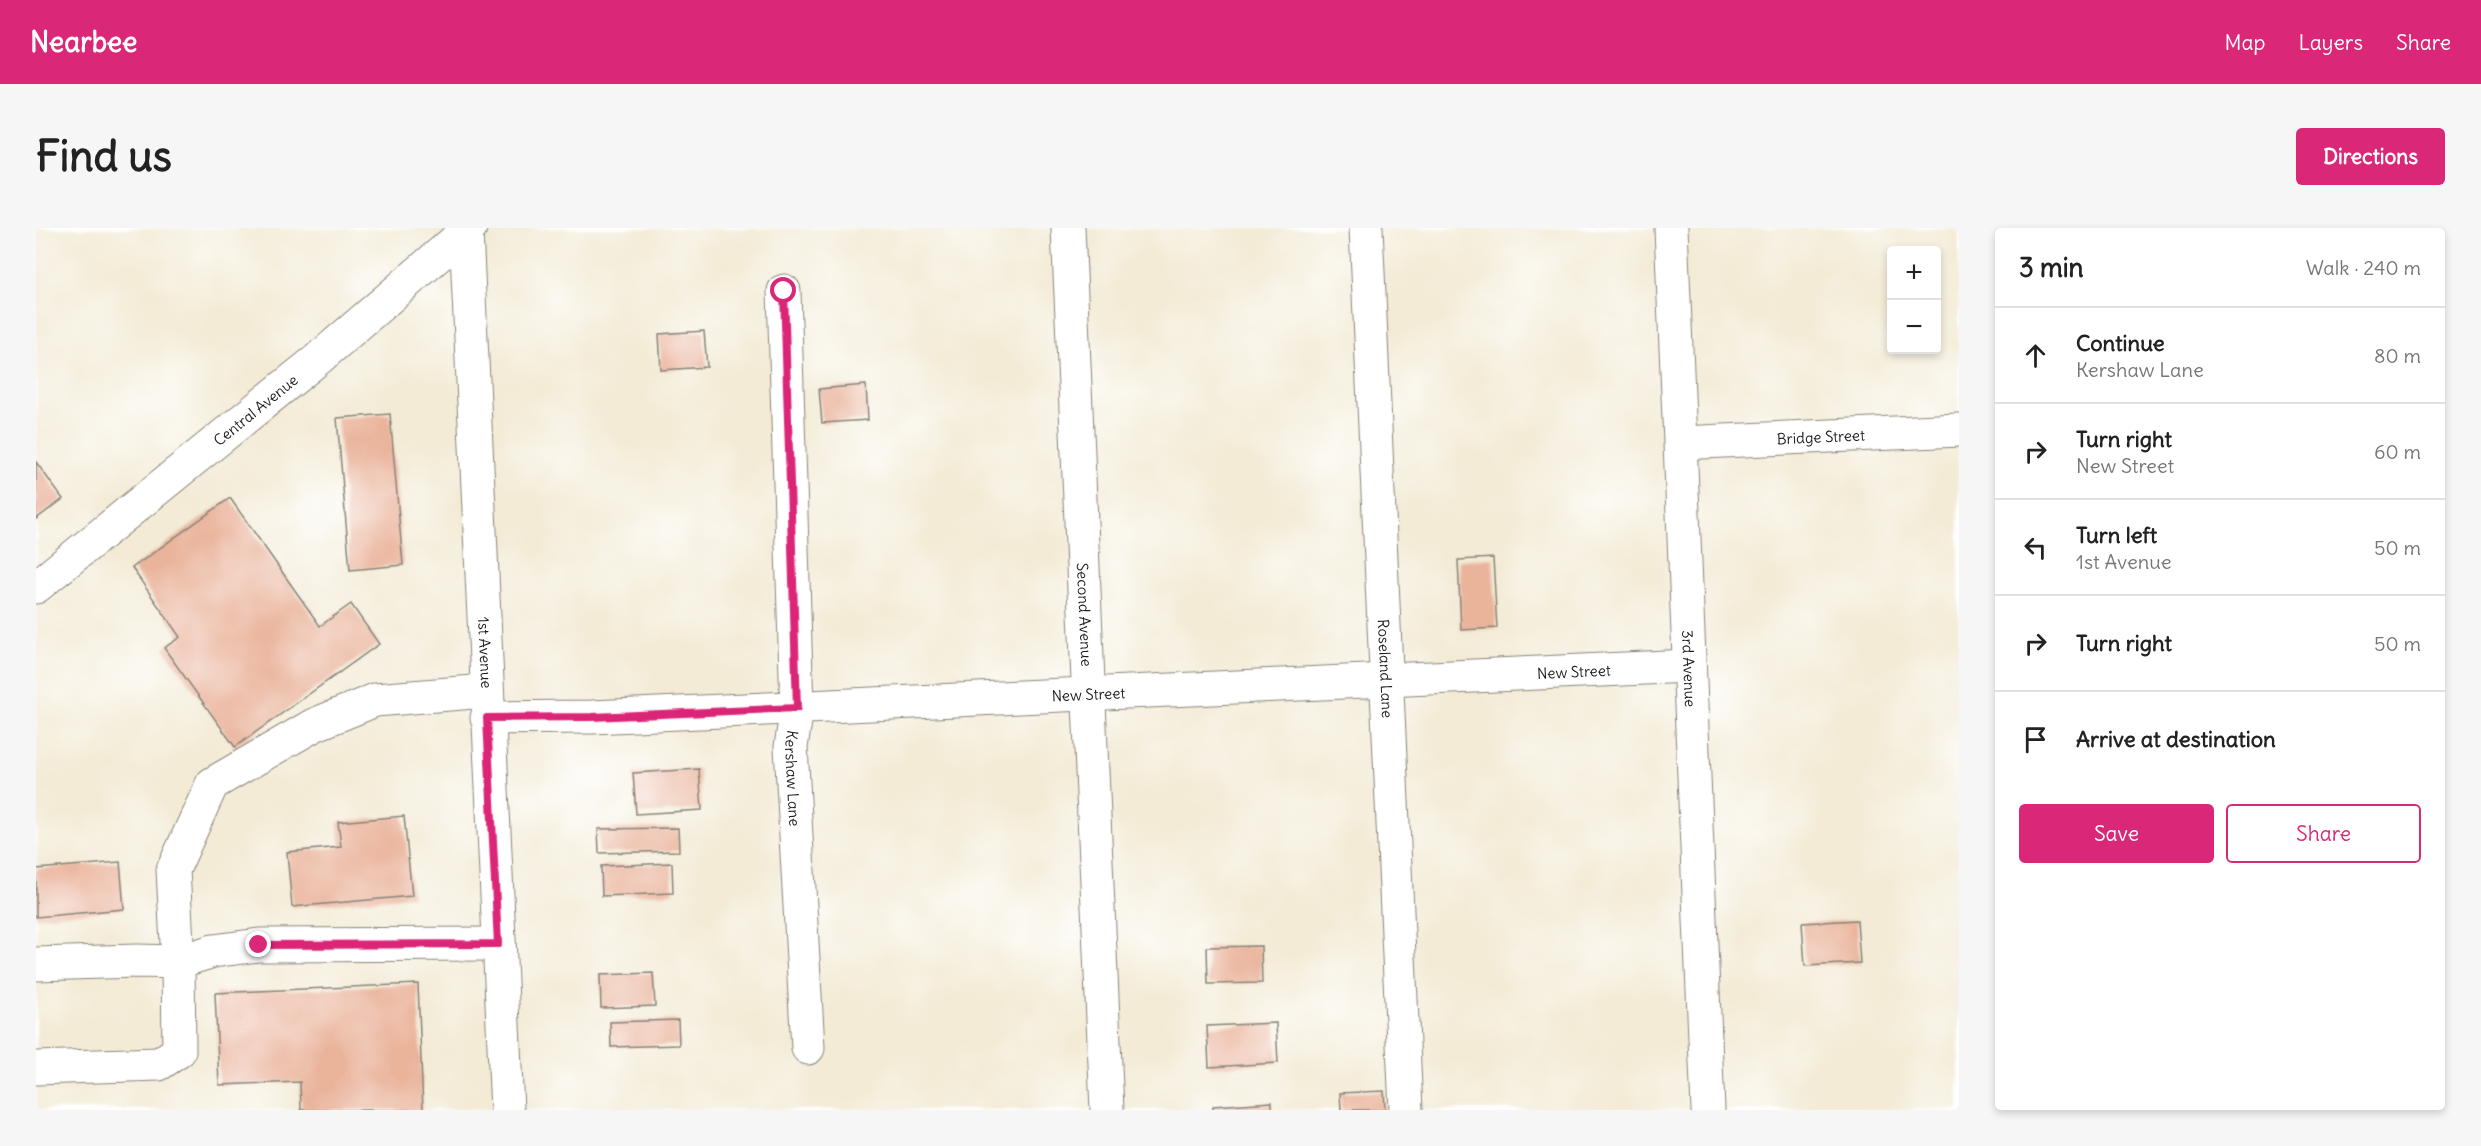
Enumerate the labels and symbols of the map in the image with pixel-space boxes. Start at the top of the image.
route start [770,277,796,303]
street label: Central Avenue [209,370,301,449]
street label: Bridge Street [1776,425,1865,448]
street label: Second Avenue [1073,562,1097,667]
street label: 1st Avenue [475,616,497,689]
street label: Roseland Lane [1374,619,1398,719]
street label: 3rd Avenue [1678,630,1701,708]
street label: New Street [1537,660,1611,683]
street label: New Street [1051,683,1126,705]
street label: Kershaw Lane [782,729,805,827]
route end [245,931,271,957]

